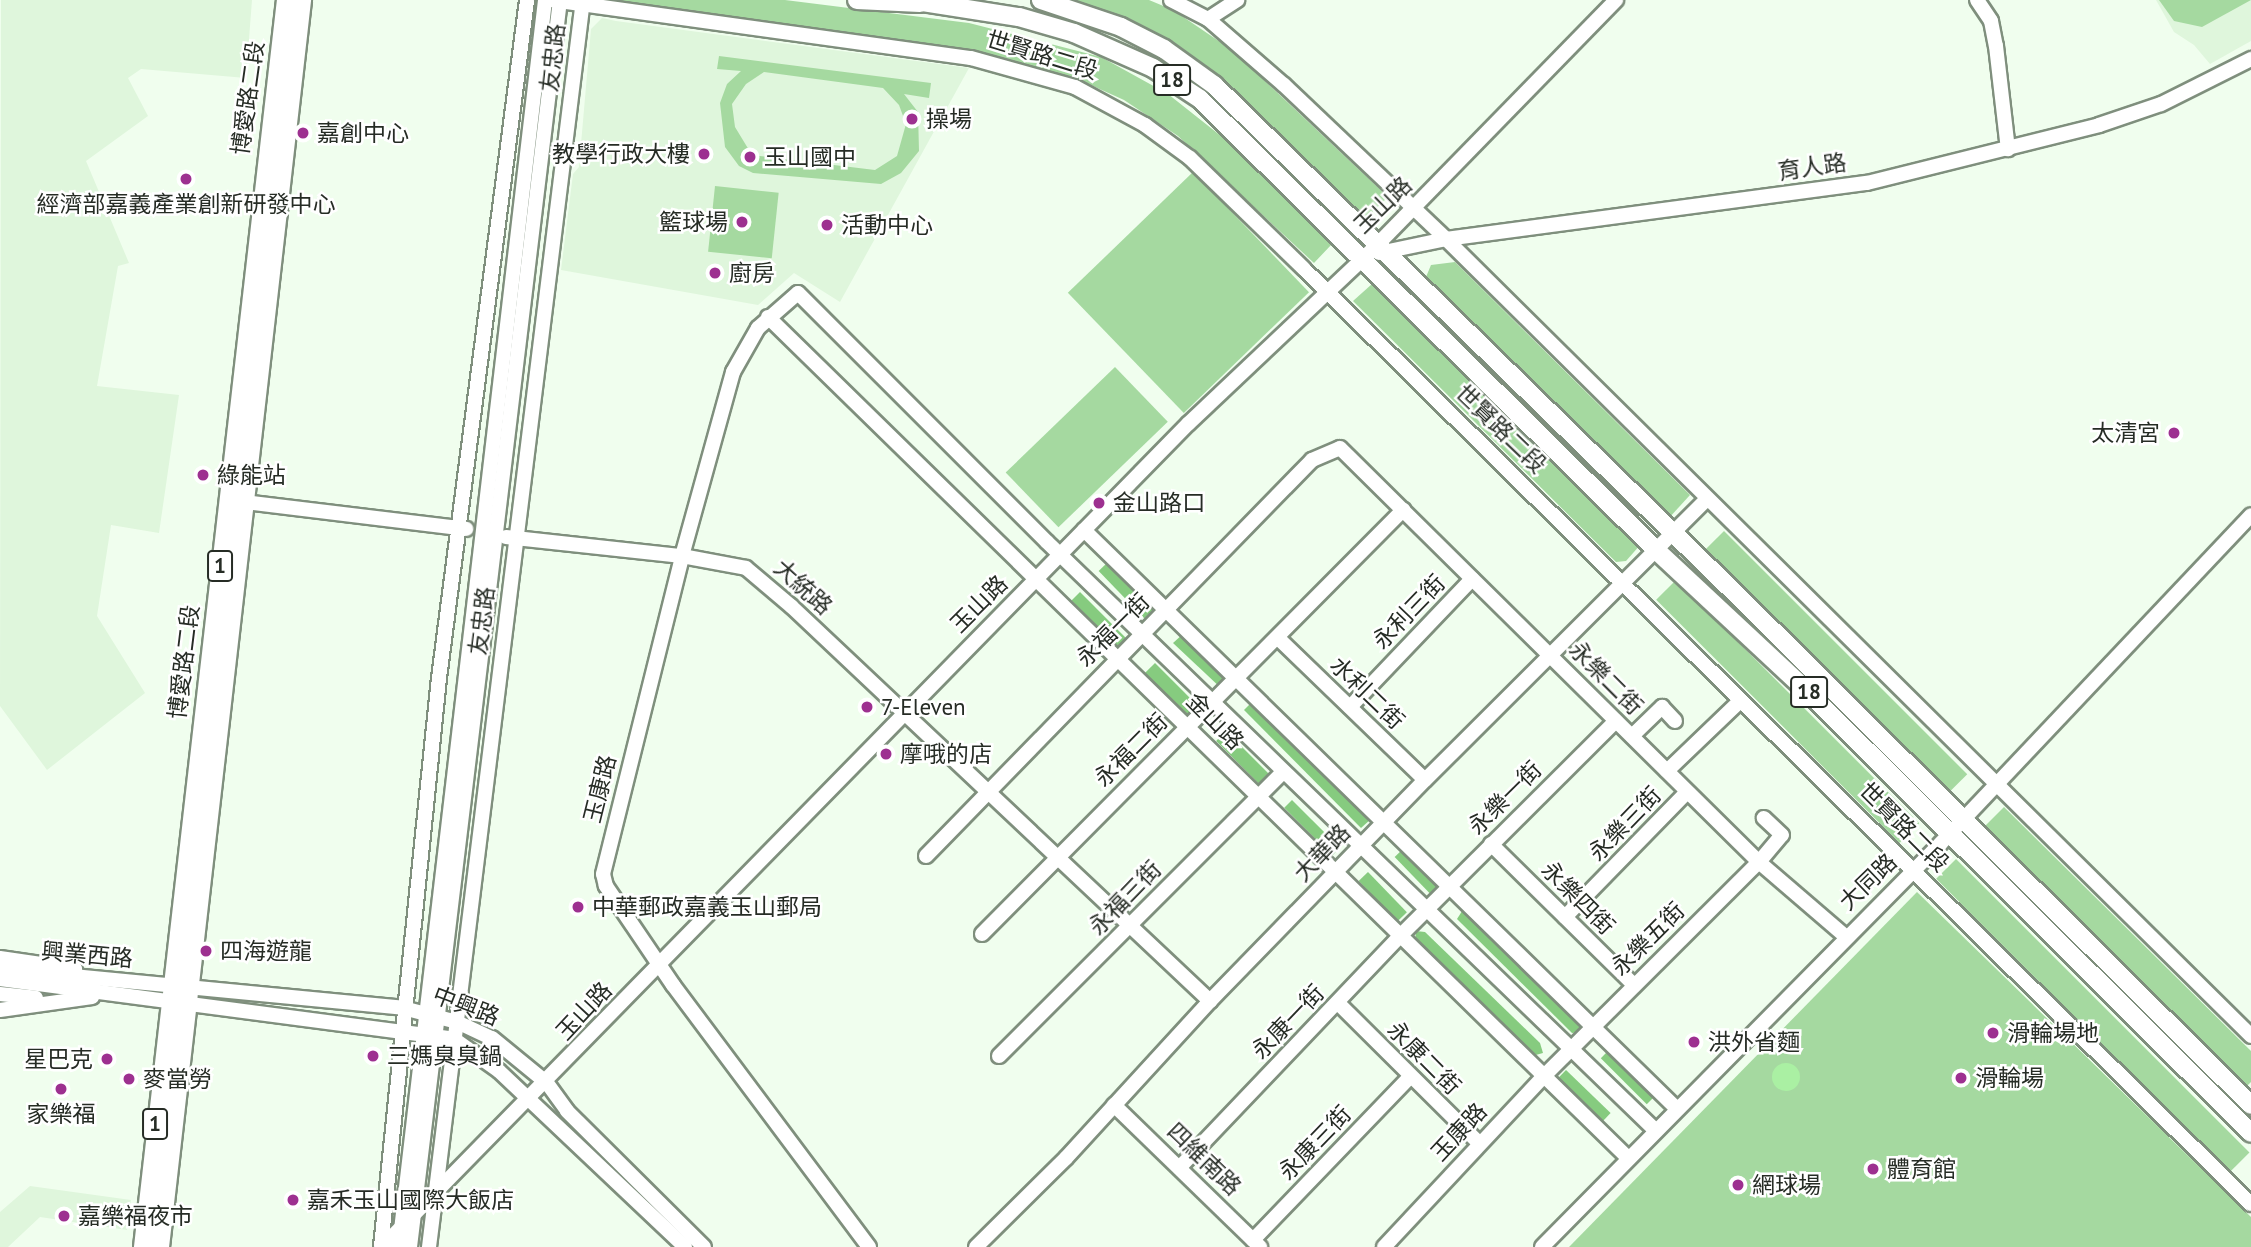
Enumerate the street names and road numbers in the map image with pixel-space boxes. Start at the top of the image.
street label: 友忠路 [536,22,570,94]
street label: 世賢路二段 [983,25,1101,85]
street label: 博愛路二段 [226,39,270,157]
road number: 18 [1153,62,1191,98]
street label: 育人路 [1776,149,1848,185]
street label: 玉山路 [1349,171,1417,239]
street label: 世賢路二段 [1450,379,1552,479]
road number: 1 [206,548,234,584]
street label: 大統路 [768,554,838,620]
street label: 永利三街 [1367,569,1451,655]
street label: 玉山路 [945,570,1013,638]
street label: 友忠路 [464,585,500,657]
street label: 永福一街 [1071,588,1155,672]
street label: 博愛路二段 [163,603,205,721]
street label: 永樂二街 [1564,636,1648,720]
street label: 水利二街 [1324,651,1410,735]
road number: 18 [1790,674,1828,710]
street label: 金山路 [1181,687,1249,755]
street label: 永福二街 [1089,708,1173,792]
street label: 玉康路 [578,752,622,826]
street label: 永樂一街 [1463,756,1547,840]
street label: 世賢路二段 [1854,777,1954,877]
street label: 永樂三街 [1583,781,1667,867]
street label: 大華路 [1288,819,1356,887]
street label: 大同路 [1834,848,1902,916]
street label: 永福三街 [1083,855,1167,941]
street label: 永樂四街 [1536,856,1620,940]
street label: 永樂五街 [1606,897,1690,981]
street label: 興業西路 [40,937,134,973]
street label: 玉山路 [550,976,618,1046]
street label: 永康一街 [1246,979,1330,1065]
street label: 中興路 [429,981,503,1031]
street label: 永康二街 [1382,1016,1466,1100]
street label: 玉康路 [1425,1097,1493,1167]
street label: 永康三街 [1273,1100,1357,1186]
road number: 1 [141,1106,169,1142]
street label: 四維南路 [1161,1117,1247,1201]

